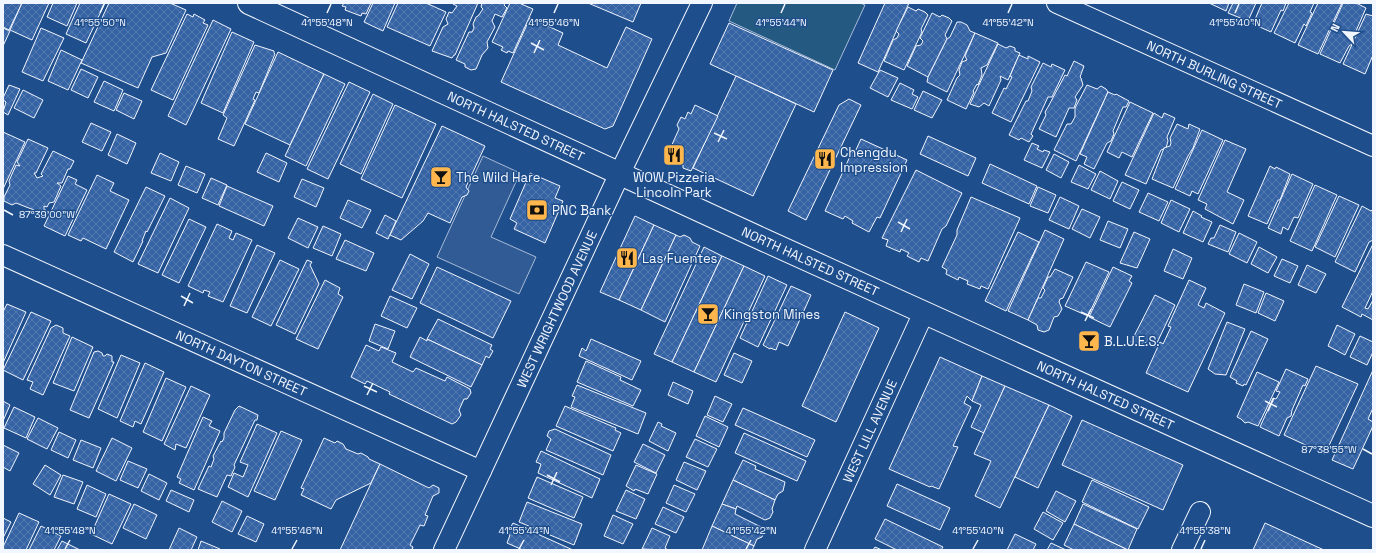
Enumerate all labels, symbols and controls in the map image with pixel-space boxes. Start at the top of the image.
north arrow [1324,12,1364,52]
text: 41°55'50"N [74,16,126,29]
text: 41°55'48"N [301,16,353,29]
text: 41°55'46"N [528,16,580,29]
text: 41°55'44"N [755,16,807,29]
text: 41°55'42"N [982,16,1034,29]
text: 41°55'40"N [1209,16,1261,29]
text: N [1327,21,1343,34]
street label: NORTH BURLING STREET [1144,37,1285,113]
street label: NORTH HALSTED STREET [445,87,587,165]
restaurant icon: WOW Pizzeria Lincoln Park [661,142,687,168]
place label: Chengdu Impression [840,144,908,176]
restaurant icon: Chengdu Impression [812,146,838,172]
bar icon: The Wild Hare [428,164,454,190]
place label: The Wild Hare [456,169,540,186]
place label: WOW Pizzeria Lincoln Park [633,169,716,201]
bank icon: PNC Bank [524,197,550,223]
place label: PNC Bank [552,202,611,219]
text: 87°39'00"W [19,208,75,221]
street label: NORTH HALSTED STREET [739,223,882,300]
street label: WEST WRIGHTWOOD AVENUE [513,228,601,391]
restaurant icon: Las Fuentes [614,245,640,271]
place label: Las Fuentes [642,250,718,267]
bar icon: Kingston Mines [695,301,721,327]
place label: Kingston Mines [724,306,820,323]
street label: NORTH DAYTON STREET [173,326,310,401]
bar icon: B.L.U.E.S. [1076,328,1102,354]
place label: B.L.U.E.S. [1104,333,1160,350]
street label: NORTH HALSTED STREET [1034,357,1177,434]
street label: WEST LILL AVENUE [839,377,901,485]
text: 87°38'55"W [1301,443,1357,456]
text: 41°55'48"N [44,524,96,537]
text: 41°55'46"N [271,524,323,537]
text: 41°55'44"N [498,524,550,537]
text: 41°55'42"N [725,524,777,537]
text: 41°55'40"N [952,524,1004,537]
text: 41°55'38"N [1179,524,1231,537]

